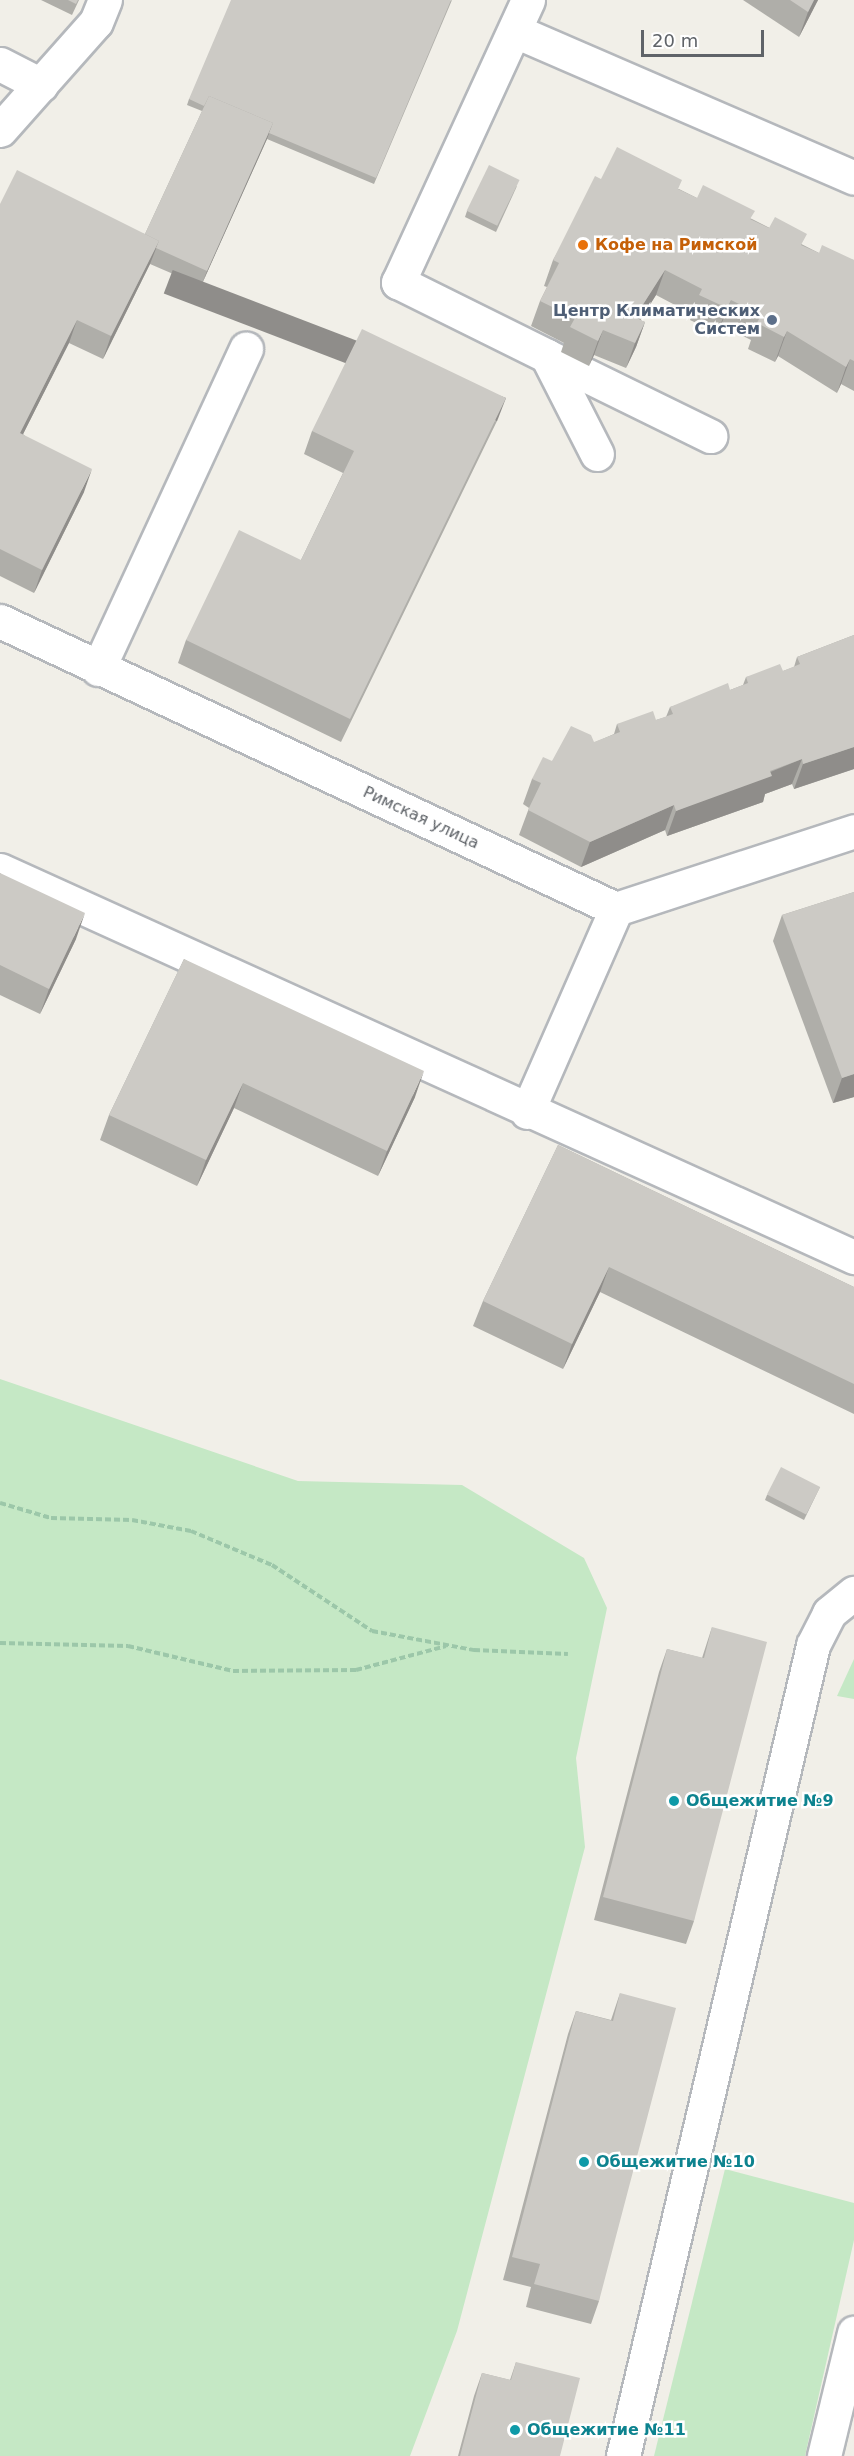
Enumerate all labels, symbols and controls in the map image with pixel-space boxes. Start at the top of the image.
scale bar [644,18,767,56]
text: 20 m [652,30,698,51]
place label: Кофе на Римской [595,235,757,255]
marker: Кофе на Римской [576,238,590,252]
place label: Центр Климатических Систем [553,301,760,339]
marker: Центр Климатических Систем [765,313,779,327]
street label: Римская улица [360,783,482,853]
place label: Общежитие №9 [686,1791,834,1811]
marker: Общежитие №9 [667,1794,681,1808]
place label: Общежитие №10 [596,2152,755,2172]
marker: Общежитие №10 [577,2155,591,2169]
place label: Общежитие №11 [527,2420,686,2440]
marker: Общежитие №11 [508,2423,522,2437]

